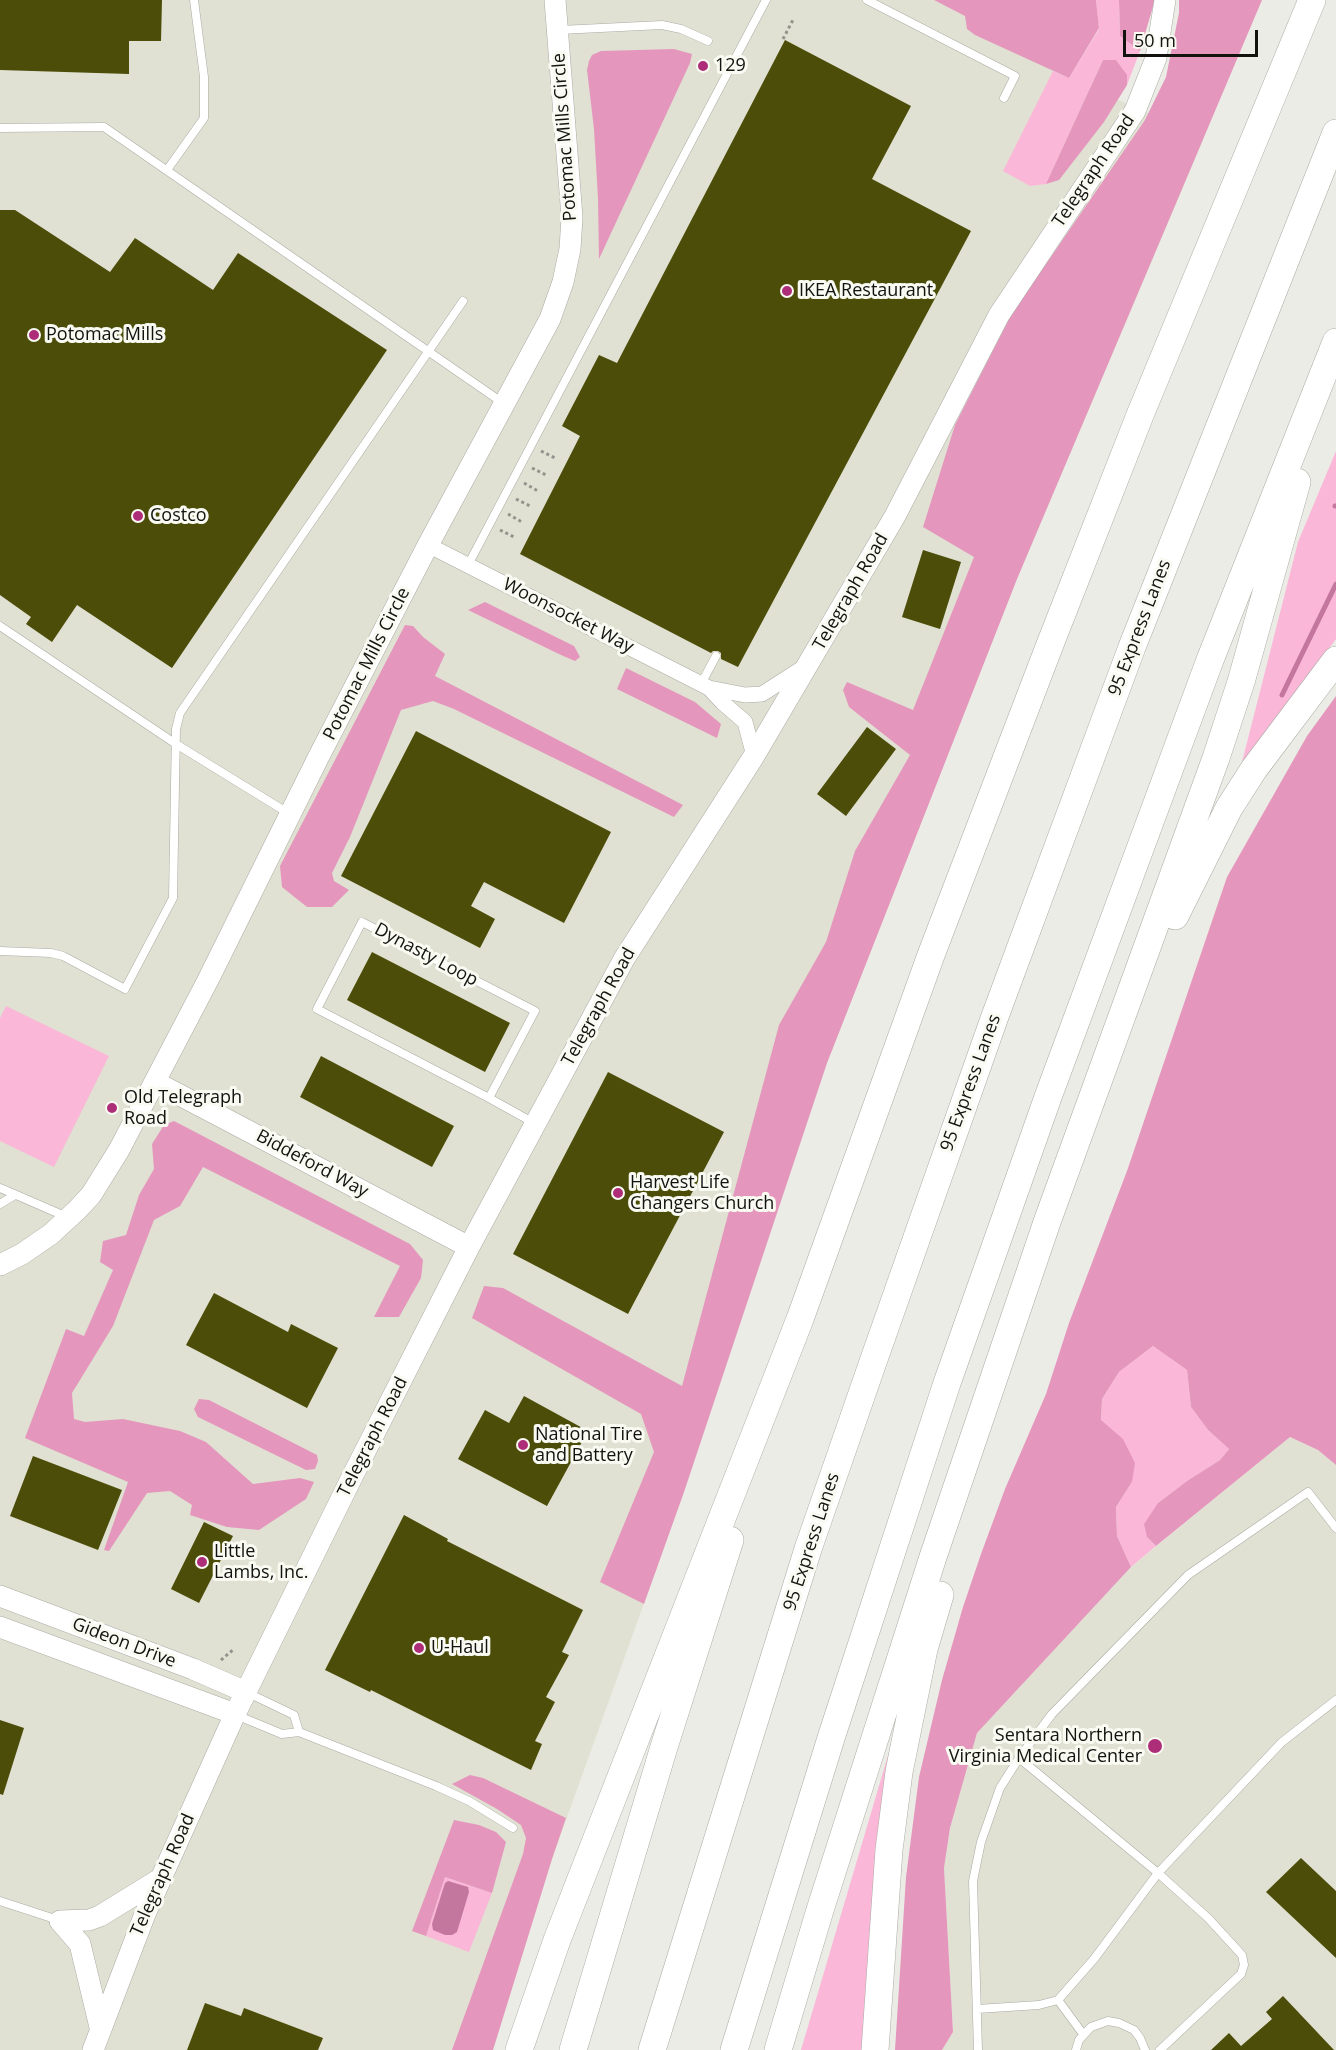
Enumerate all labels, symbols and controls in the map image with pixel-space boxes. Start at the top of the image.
scale bar [1126,18,1261,56]
text: 50 m [1134,28,1176,52]
street label: Potomac Mills Circle [548,52,582,222]
place label: 129 [715,55,746,77]
marker: 129 [696,59,710,73]
street label: Telegraph Road [1048,110,1140,232]
place label: IKEA Restaurant [799,280,933,302]
marker: IKEA Restaurant [780,284,794,298]
place label: Potomac Mills [46,324,163,346]
marker: Potomac Mills [27,328,41,342]
place label: Costco [150,505,207,527]
marker: Costco [131,509,145,523]
street label: Telegraph Road [809,530,893,654]
street label: 95 Express Lanes [1104,557,1176,699]
street label: Woonsocket Way [499,574,637,658]
street label: Potomac Mills Circle [319,584,415,744]
street label: Dynasty Loop [371,919,481,991]
street label: Telegraph Road [558,944,640,1070]
street label: 95 Express Lanes [936,1012,1006,1154]
place label: Old Telegraph Road [124,1087,242,1130]
marker: Old Telegraph Road [105,1101,119,1115]
street label: Biddeford Way [252,1125,372,1203]
place label: Harvest Life Changers Church [630,1172,774,1214]
marker: Harvest Life Changers Church [611,1186,625,1200]
street label: Telegraph Road [334,1374,412,1500]
place label: National Tire and Battery [535,1424,643,1466]
marker: National Tire and Battery [516,1438,530,1452]
street label: 95 Express Lanes [779,1470,845,1614]
place label: Little Lambs, Inc. [214,1541,308,1584]
marker: Little Lambs, Inc. [195,1555,209,1569]
street label: Gideon Drive [69,1613,179,1673]
place label: U-Haul [431,1637,489,1659]
marker: U-Haul [412,1641,426,1655]
place label: Sentara Northern Virginia Medical Center [949,1725,1142,1768]
marker: Sentara Northern Virginia Medical Center [1146,1737,1164,1755]
street label: Telegraph Road [126,1811,200,1939]

